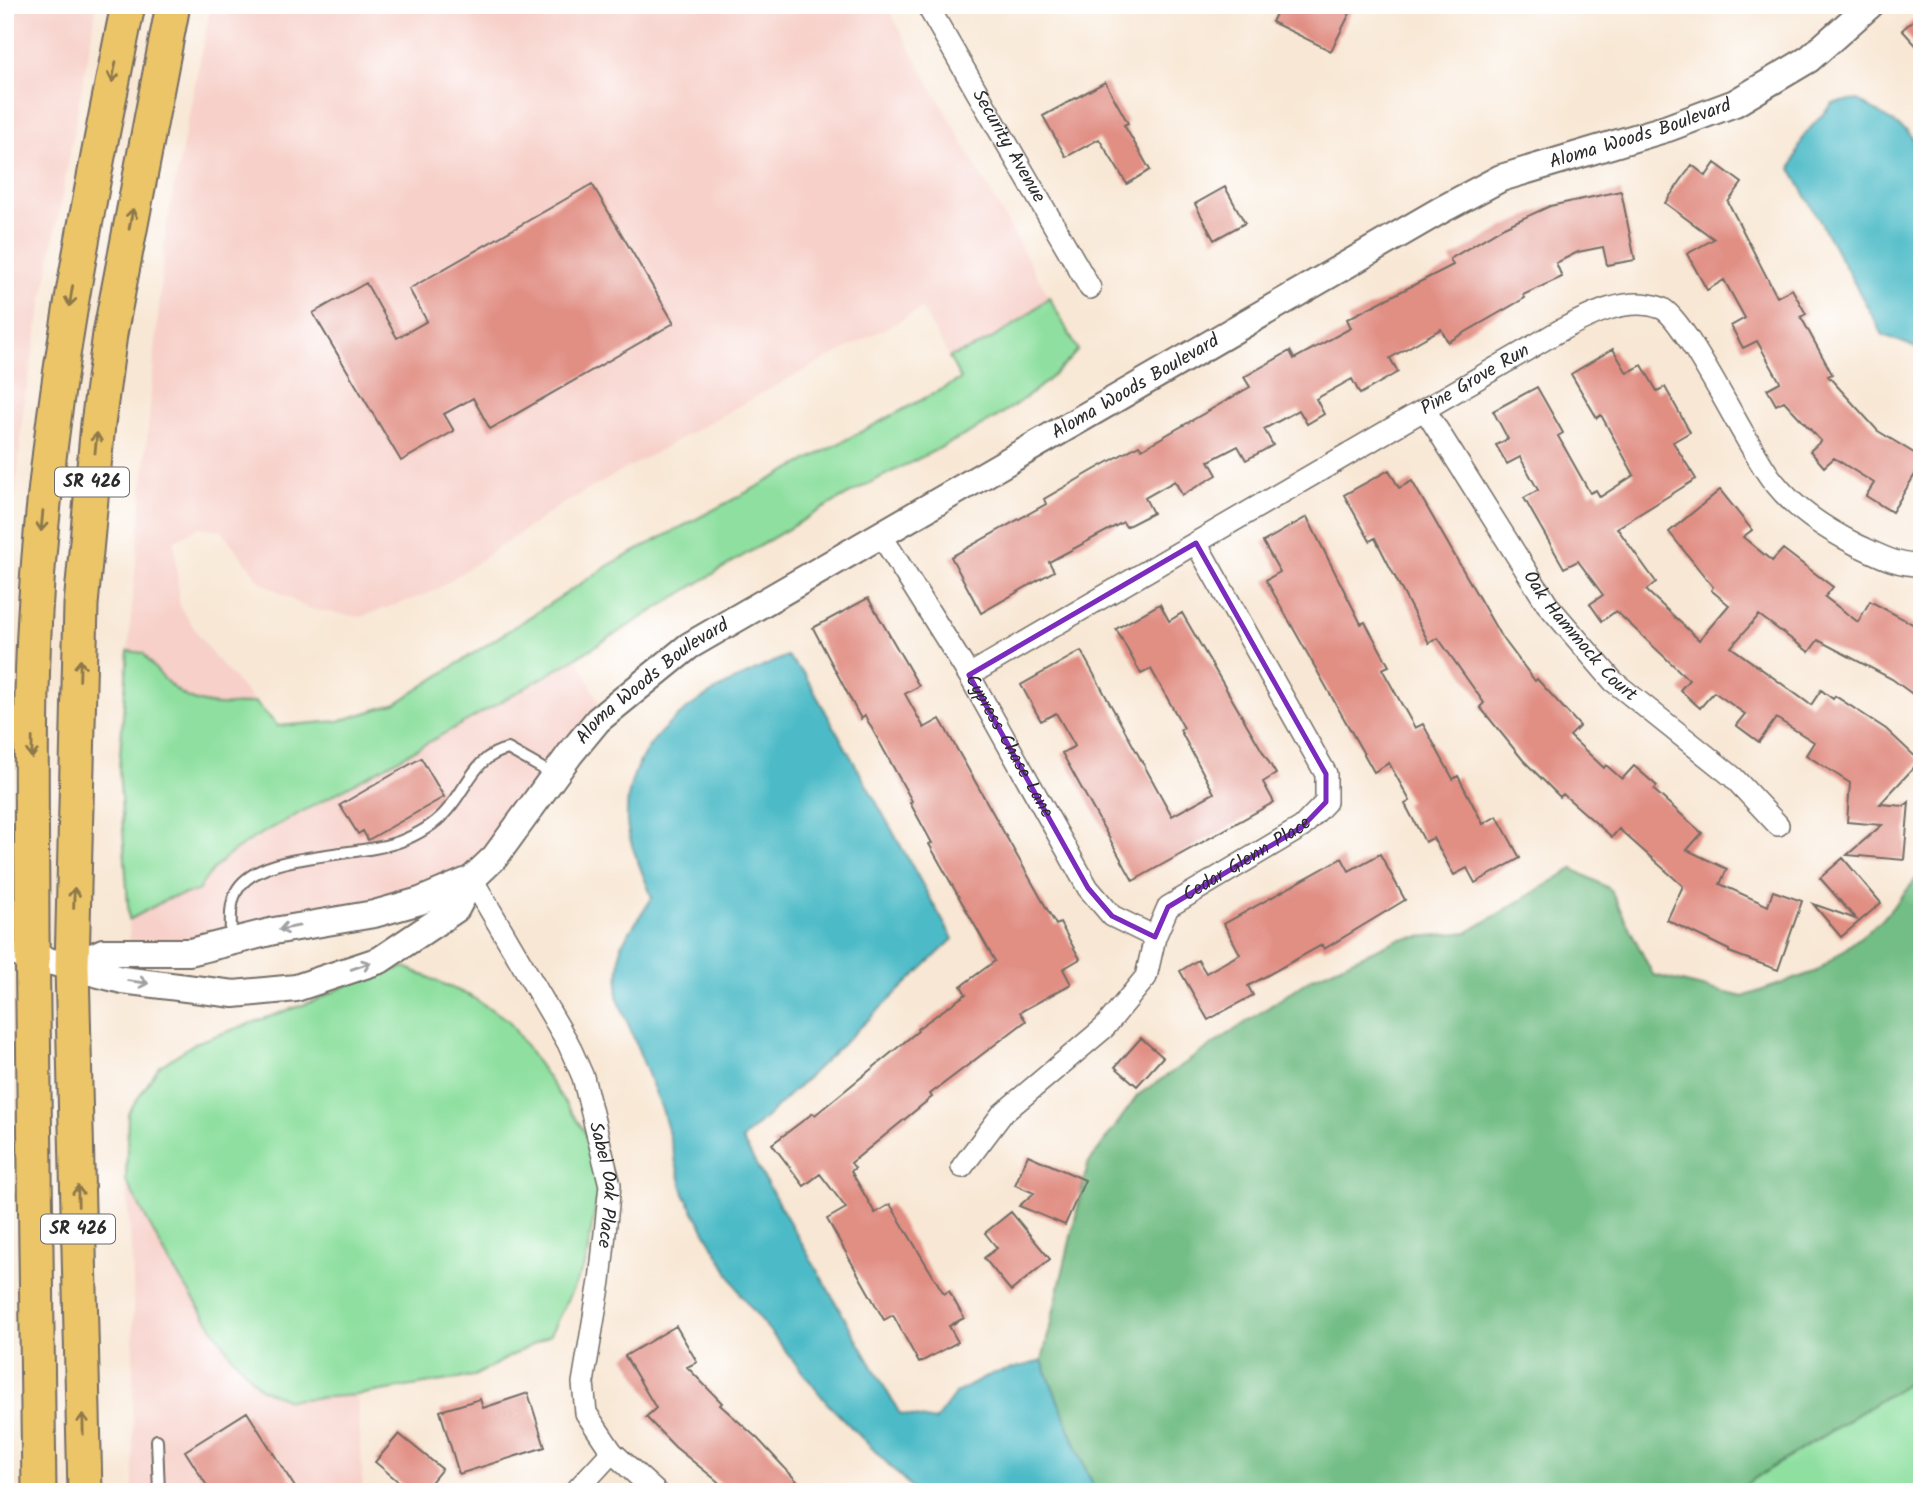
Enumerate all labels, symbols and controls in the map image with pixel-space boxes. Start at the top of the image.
one-way arrow [107,60,120,83]
street label: Security Avenue [964,84,1053,209]
street label: Aloma Woods Boulevard [1546,91,1736,178]
one-way arrow [124,208,138,231]
one-way arrow [64,284,77,306]
street label: Aloma Woods Boulevard [1046,326,1226,448]
street label: Pine Grove Run [1415,336,1536,424]
one-way arrow [89,433,102,455]
road number: SR 426 [55,468,129,496]
one-way arrow [35,509,48,532]
street label: Oak Hammock Court [1515,565,1644,710]
street label: Aloma Woods Boulevard [568,611,735,751]
one-way arrow [73,659,86,682]
street label: Cypress Chase Lane [956,669,1061,824]
one-way arrow [26,737,39,760]
street label: Cedar Glenn Place [1177,810,1320,910]
one-way arrow [68,886,81,909]
one-way arrow [278,921,301,935]
one-way arrow [350,959,372,971]
one-way arrow [126,976,149,989]
street label: Sabel Oak Place [580,1119,625,1250]
one-way arrow [71,1185,84,1208]
road number: SR 426 [41,1214,115,1244]
one-way arrow [76,1412,90,1435]

